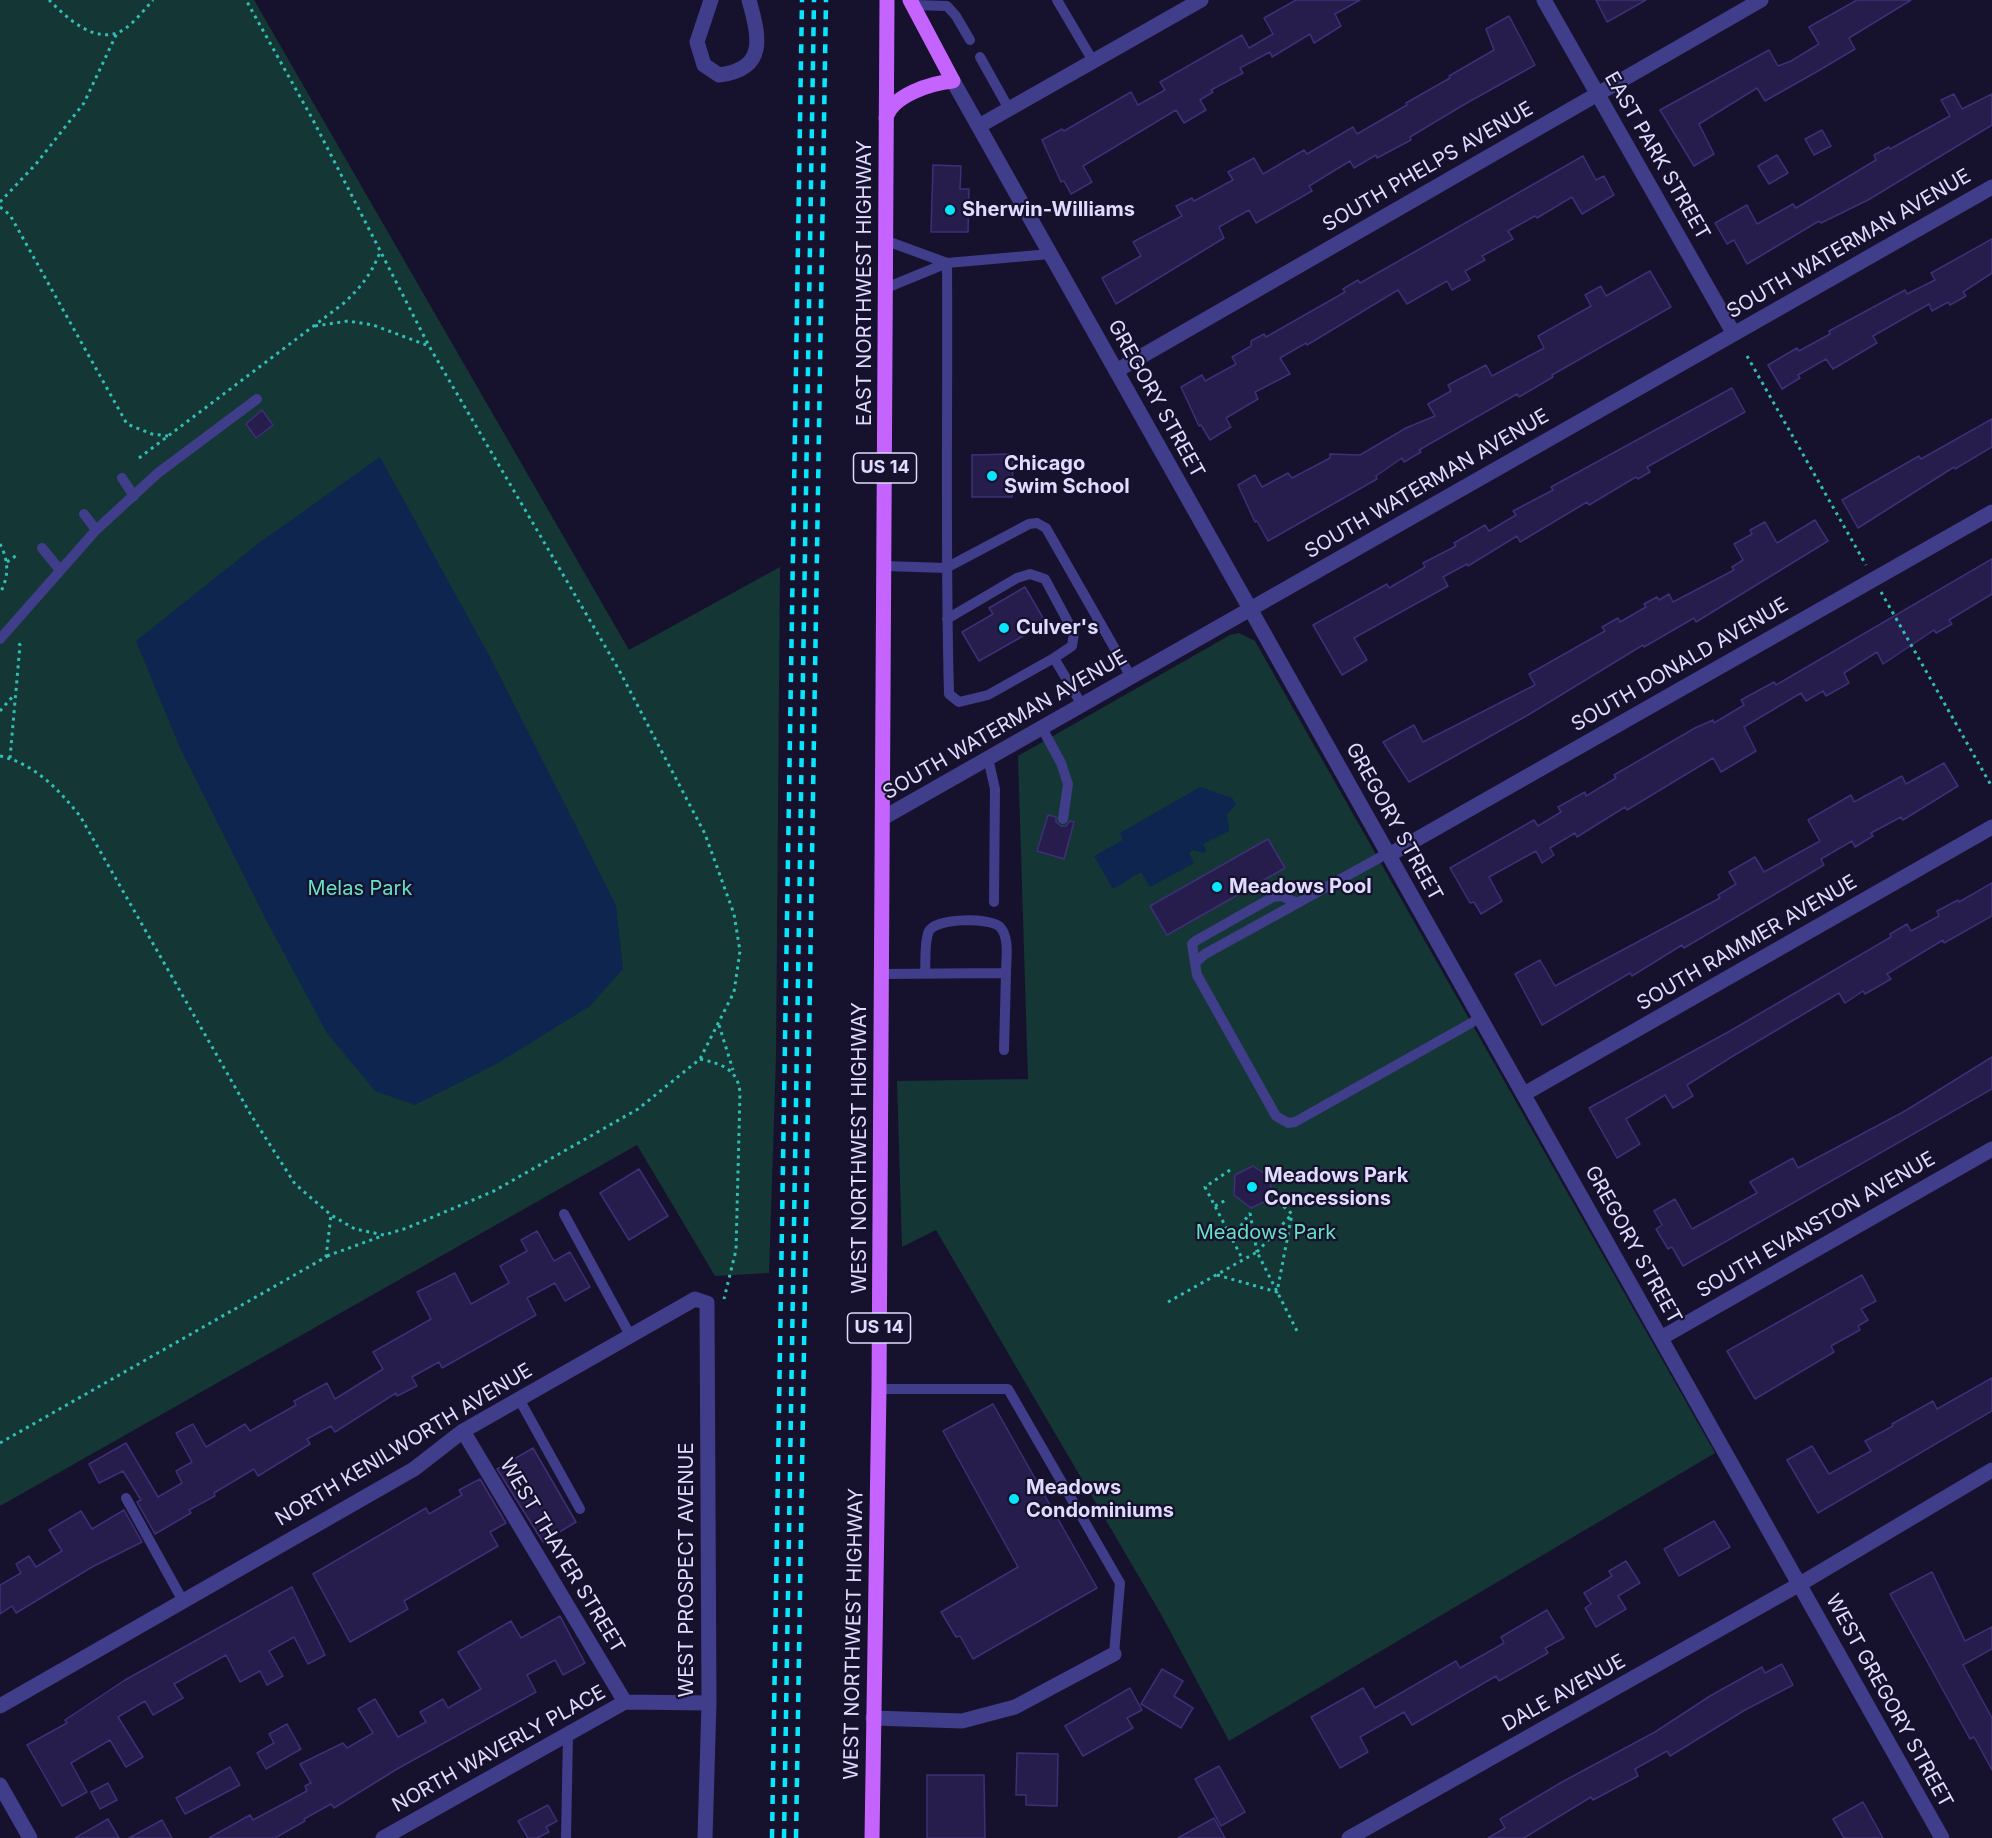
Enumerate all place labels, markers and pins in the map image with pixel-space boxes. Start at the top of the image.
place label: Sherwin-Williams [962,198,1135,222]
marker: Sherwin-Williams [943,203,957,217]
place label: Chicago Swim School [1004,452,1130,499]
marker: Chicago Swim School [985,469,999,483]
place label: Culver's [1016,616,1098,640]
marker: Culver's [997,621,1011,635]
place label: Meadows Pool [1229,875,1372,899]
marker: Meadows Pool [1210,880,1224,894]
place label: Meadows Park Concessions [1264,1164,1408,1211]
marker: Meadows Park Concessions [1245,1180,1259,1194]
place label: Meadows Condominiums [1026,1476,1174,1523]
marker: Meadows Condominiums [1007,1492,1021,1506]

